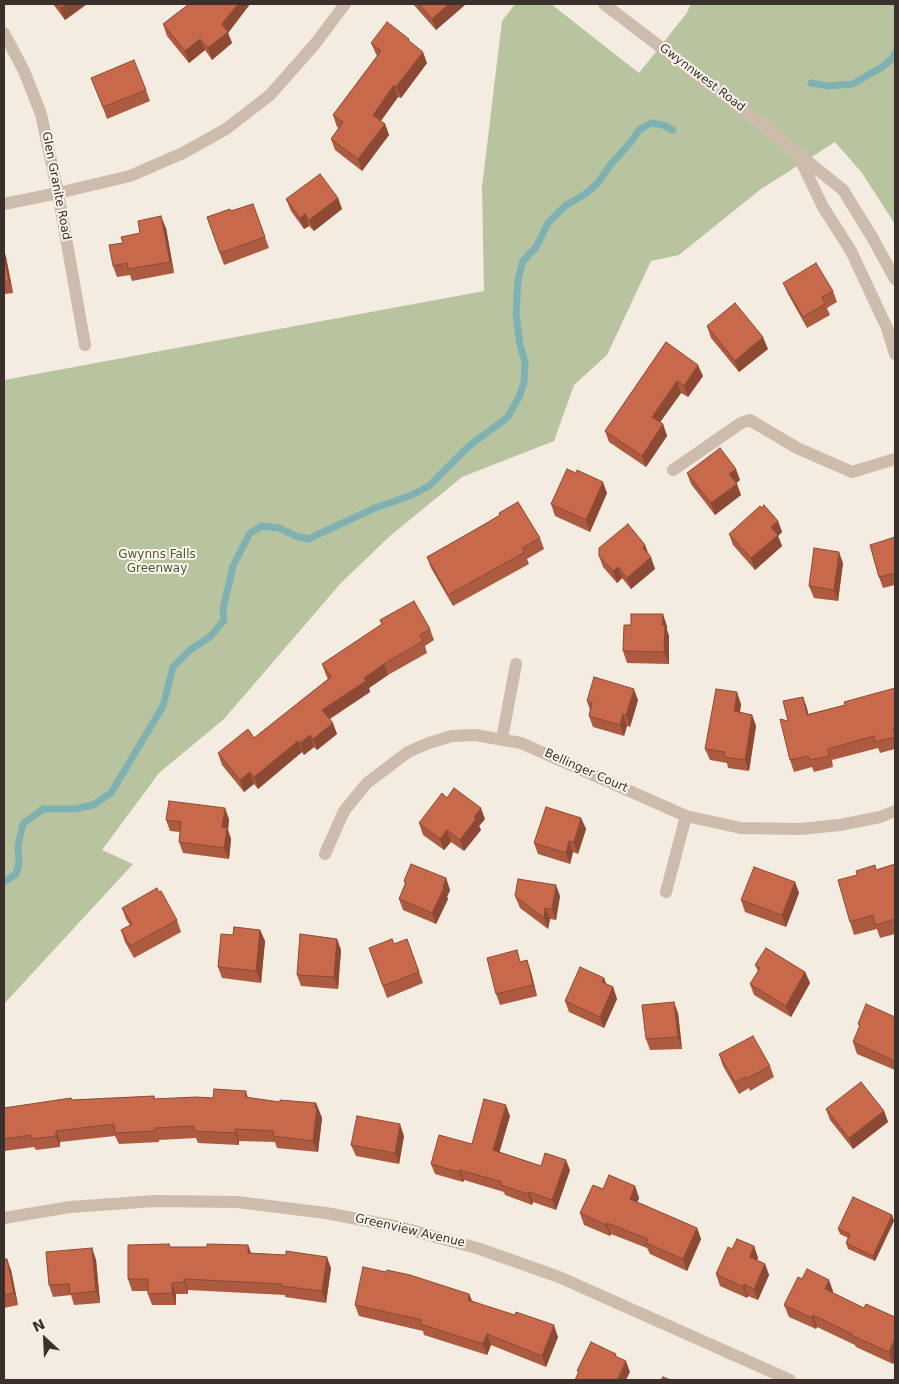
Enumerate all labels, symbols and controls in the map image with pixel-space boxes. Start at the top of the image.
street label: Gwynnwest Road [656,41,748,115]
street label: Glen Granite Road [38,131,74,241]
park label: Gwynns Falls Greenway [118,548,196,576]
street label: Bellinger Court [542,746,630,796]
street label: Greenview Avenue [354,1211,466,1251]
north arrow [20,1314,70,1364]
text: N [30,1316,47,1335]

